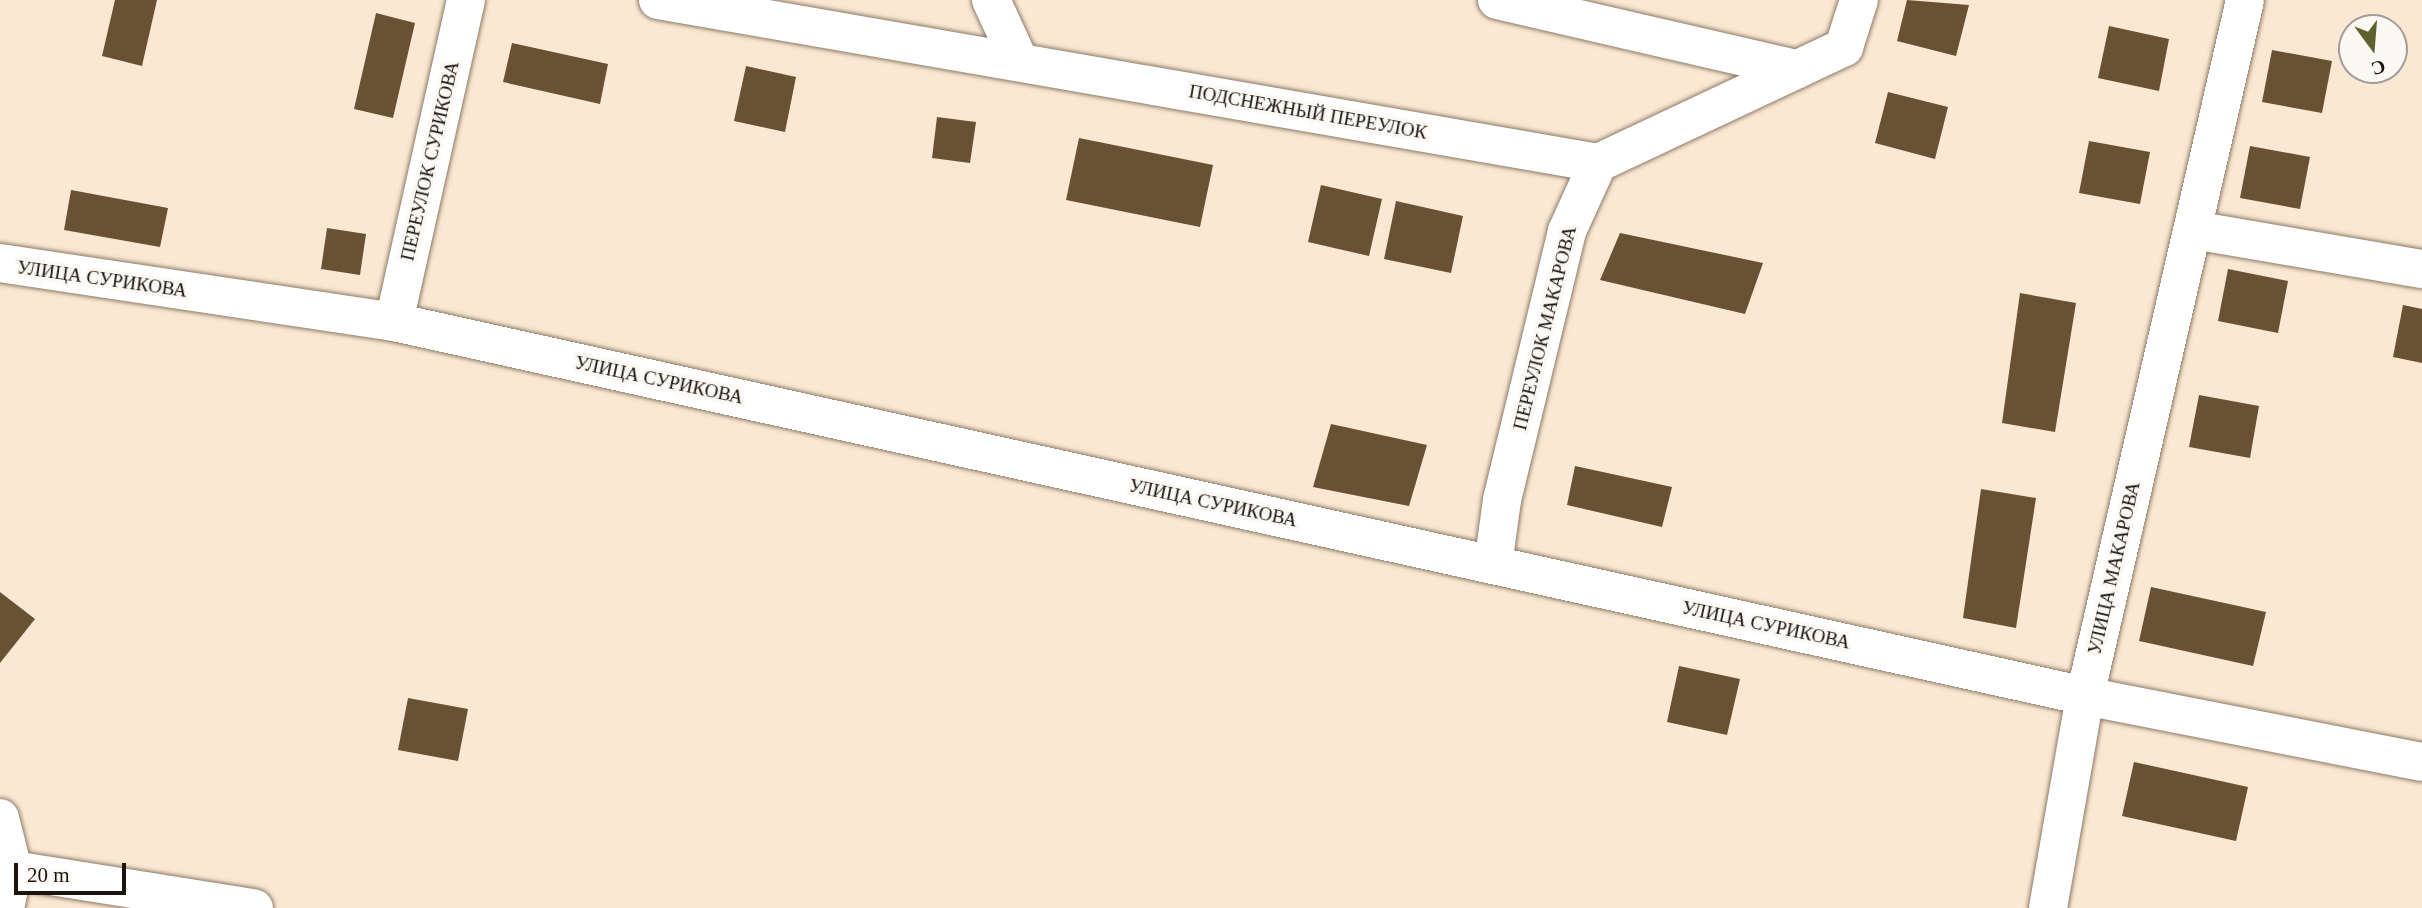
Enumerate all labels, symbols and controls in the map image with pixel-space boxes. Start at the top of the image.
north arrow [2338,14,2408,84]
text: С [2369,56,2388,80]
street label: ПЕРЕУЛОК СУРИКОВА [396,59,464,263]
street label: ПОДСНЕЖНЫЙ ПЕРЕУЛОК [1187,80,1429,144]
street label: ПЕРЕУЛОК МАКАРОВА [1509,224,1581,432]
street label: УЛИЦА СУРИКОВА [16,256,188,302]
street label: УЛИЦА СУРИКОВА [573,351,745,409]
street label: УЛИЦА СУРИКОВА [1127,474,1299,532]
street label: УЛИЦА МАКАРОВА [2083,479,2145,657]
street label: УЛИЦА СУРИКОВА [1680,596,1852,654]
scale bar [18,848,130,892]
text: 20 m [27,863,70,887]

